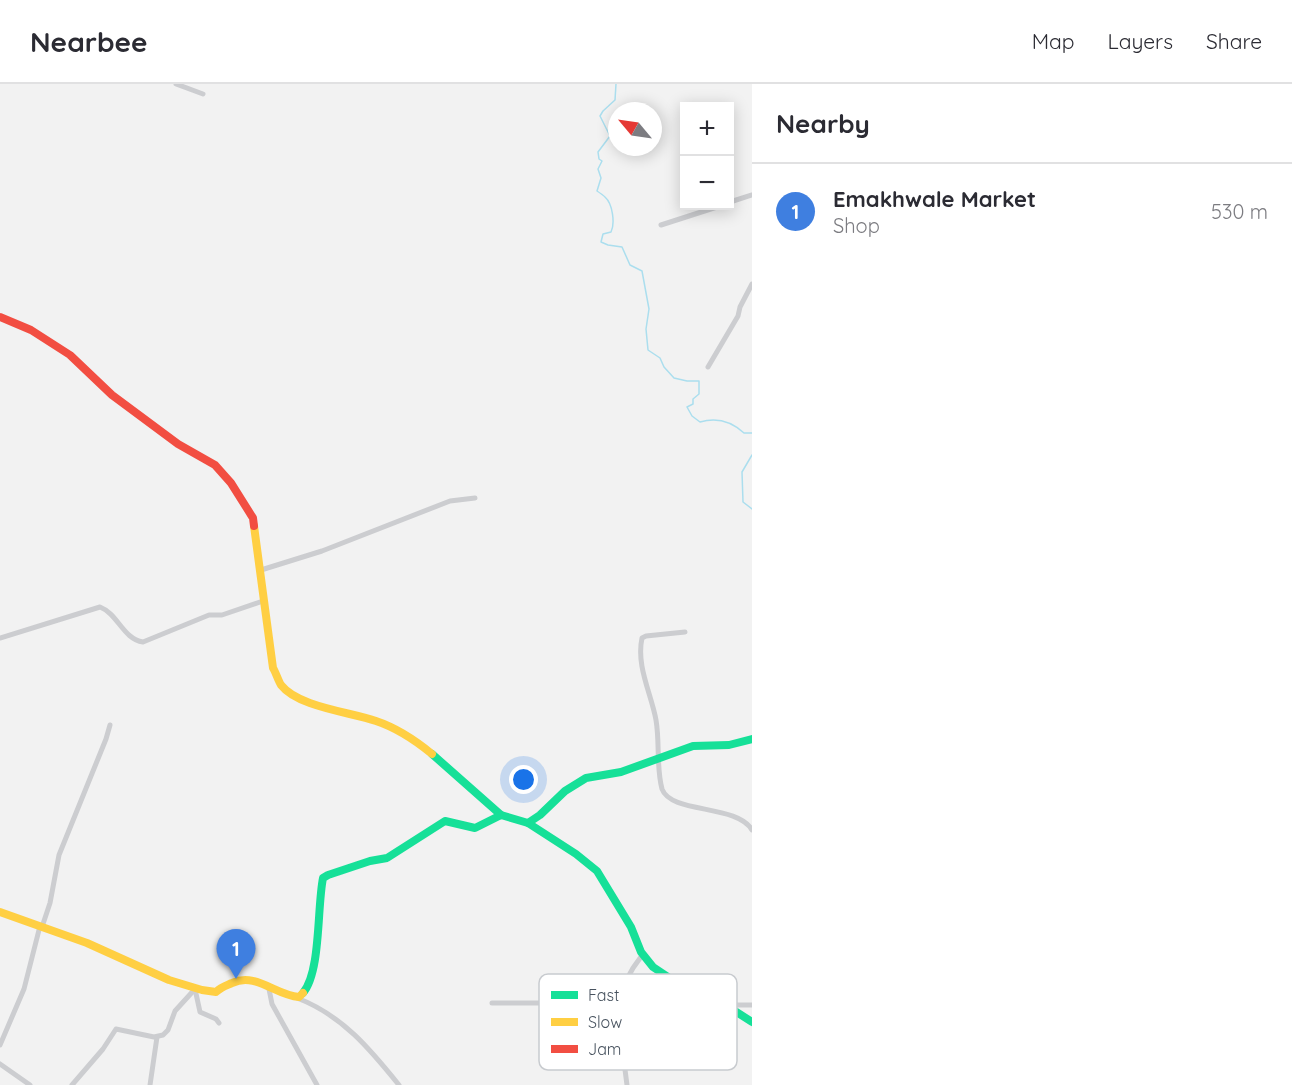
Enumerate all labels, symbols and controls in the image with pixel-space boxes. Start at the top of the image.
text: Nearbee [30,24,148,59]
text: Map [1032,28,1075,54]
text: Layers [1108,28,1173,54]
text: Share [1206,28,1262,54]
north arrow [608,102,662,156]
map controls [680,102,734,210]
button: + [680,102,734,156]
text: Nearby [776,107,870,140]
button: − [680,156,734,210]
text: Emakhwale Market [833,185,1036,213]
text: 1 [792,199,799,224]
text: 530 m [1211,199,1268,224]
text: Shop [833,213,880,238]
your location [509,765,538,794]
pin: 1 [216,930,256,979]
legend [539,974,737,1070]
text: Fast [588,985,619,1005]
text: Slow [588,1012,622,1032]
text: Jam [588,1039,621,1059]

